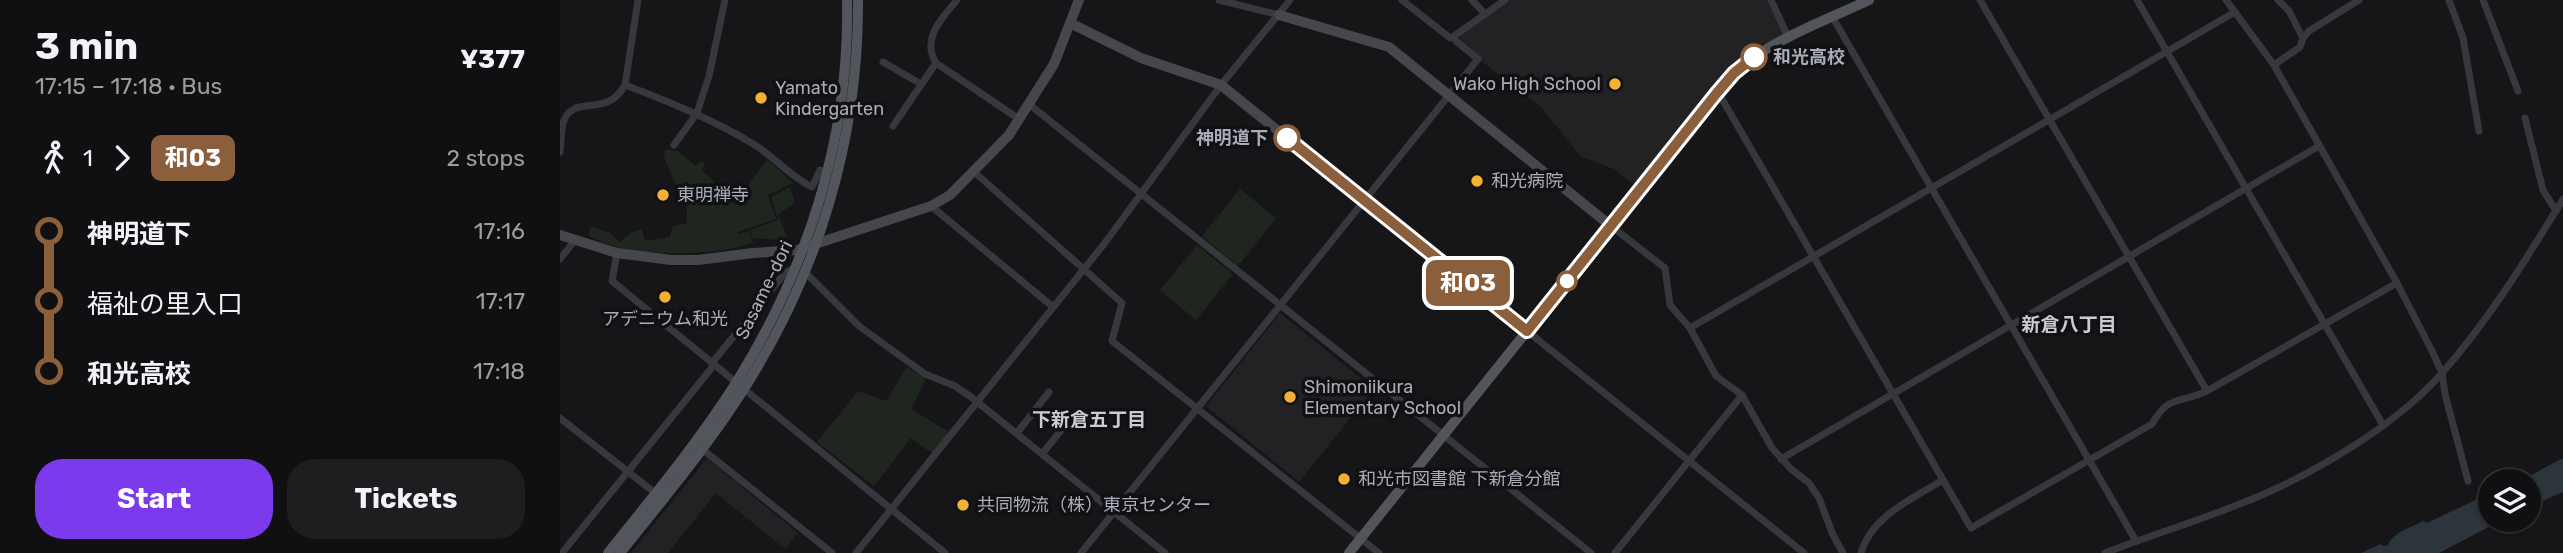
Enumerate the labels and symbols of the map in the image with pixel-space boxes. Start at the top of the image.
marker: 和光高校 [1741,44,1767,70]
place label: 和光高校 [1773,46,1845,68]
place label: Wako High School [1453,73,1601,95]
marker: Wako High School [1607,76,1623,92]
place label: Yamato Kindergarten [775,77,884,120]
marker: Yamato Kindergarten [753,90,769,106]
marker: 神明道下 [1274,125,1300,151]
place label: 神明道下 [1196,127,1268,149]
place label: 和光病院 [1491,170,1563,192]
marker: 和光病院 [1469,173,1485,189]
place label: 東明禅寺 [677,184,749,206]
marker: 東明禅寺 [655,187,671,203]
street label: Sasame-dori [731,237,797,343]
line badge: 和03 [1428,260,1508,306]
unlabelled marker [1557,271,1577,291]
marker: アデニウム和光 [657,289,673,305]
place label: アデニウム和光 [602,308,728,330]
district label: 新倉八丁目 [2021,313,2117,336]
place label: Shimoniikura Elementary School [1304,376,1461,419]
marker: Shimoniikura Elementary School [1282,389,1298,405]
district label: 下新倉五丁目 [1032,408,1146,431]
place label: 和光市図書館 下新倉分館 [1358,468,1560,490]
marker: 和光市図書館 下新倉分館 [1336,471,1352,487]
place label: 共同物流（株）東京センター [977,494,1211,516]
marker: 共同物流（株）東京センター [955,497,971,513]

